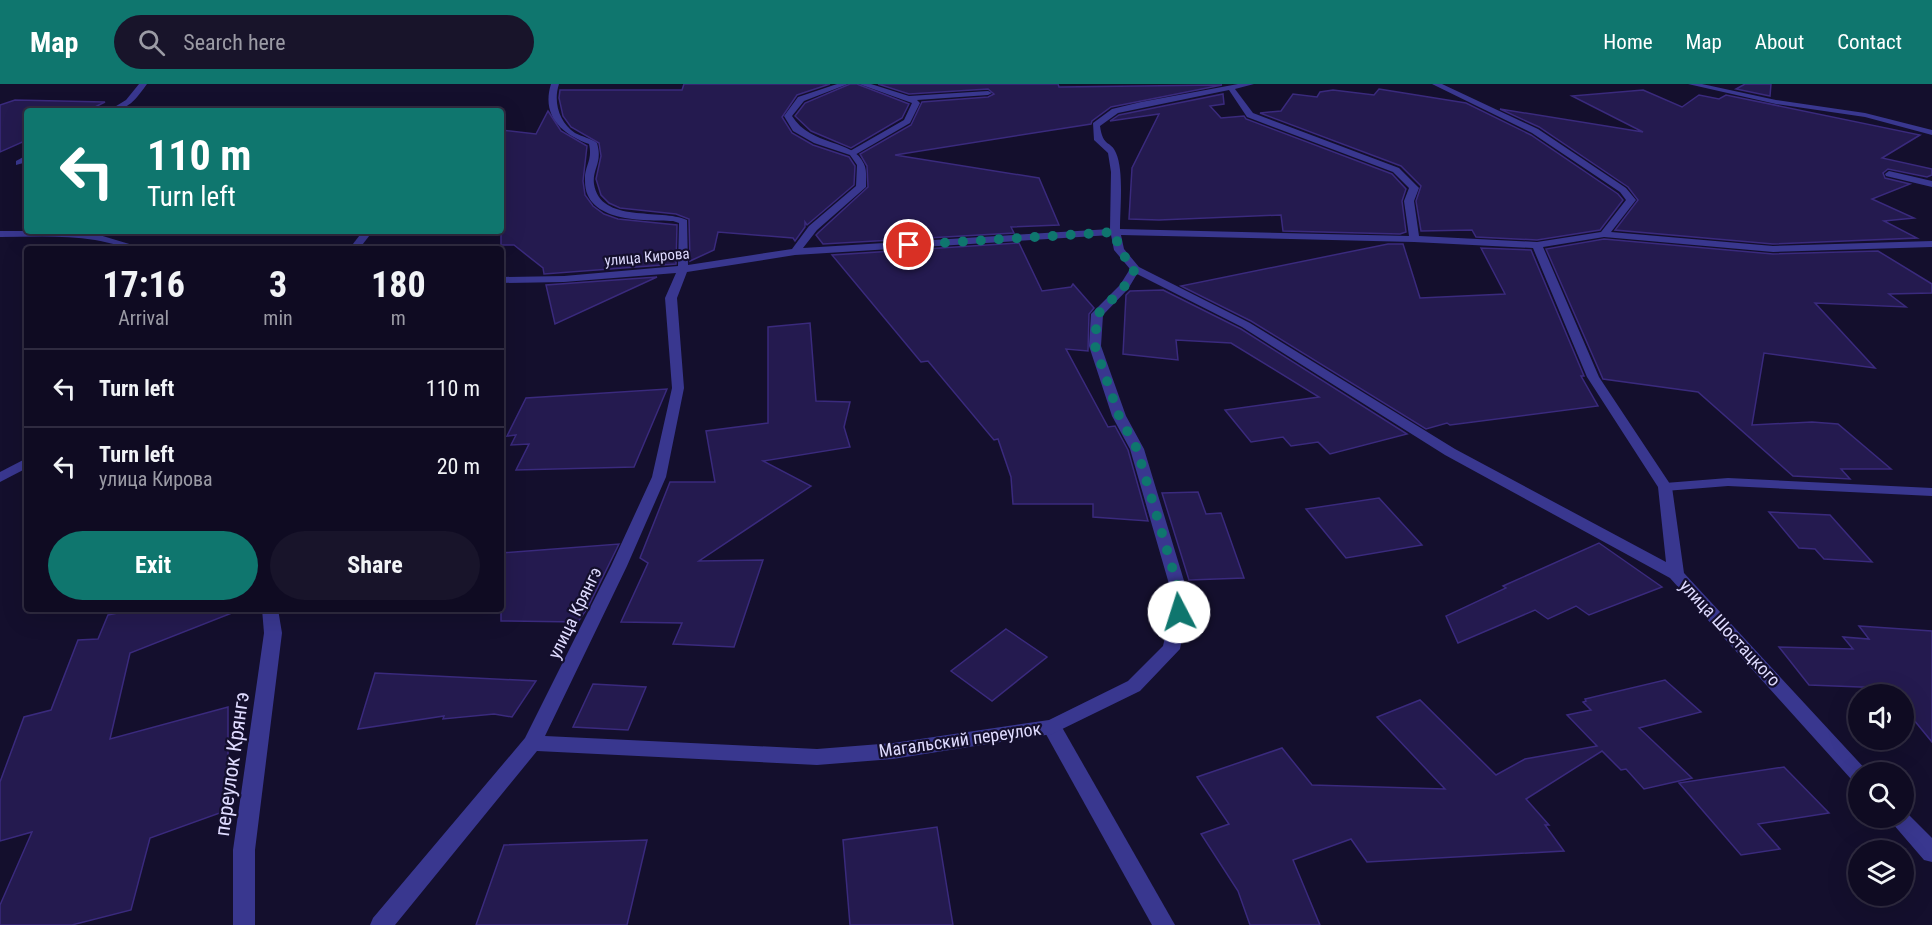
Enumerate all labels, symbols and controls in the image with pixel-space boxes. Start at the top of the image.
search box [114,15,534,69]
text: Map [30,26,78,59]
icon: search [135,26,168,59]
text: Search here [183,30,286,55]
text: Home [1603,30,1653,54]
text: Map [1686,30,1722,54]
text: About [1755,30,1804,54]
text: Contact [1837,30,1902,54]
text: 110 m [147,131,252,180]
icon: left [48,132,126,210]
text: Turn left [147,181,236,213]
pin [883,219,934,270]
icon: arrive [892,228,925,261]
street label: улица Кирова [604,244,690,270]
text: 17:16 [102,264,185,306]
text: 3 [269,264,287,306]
text: 180 [371,264,426,306]
text: Arrival [118,306,169,330]
text: min [263,306,293,330]
text: m [391,306,406,330]
icon: left [48,372,81,405]
text: Turn left [99,376,174,401]
text: 110 m [426,376,480,401]
text: Turn left [99,442,174,467]
icon: left [48,450,81,483]
text: 20 m [437,454,480,479]
text: улица Кирова [99,467,213,491]
button: Exit [48,531,258,600]
button: Share [270,531,480,600]
street label: улица Крянгэ [543,563,606,662]
street label: улица Шостацкого [1676,575,1785,690]
position arrow [1147,580,1211,644]
map controls [1848,684,1914,906]
button: sound [1848,684,1914,750]
street label: переулок Крянгэ [210,690,254,838]
street label: Магальский переулок [877,718,1043,761]
button: search [1848,762,1914,828]
button: layers [1848,840,1914,906]

